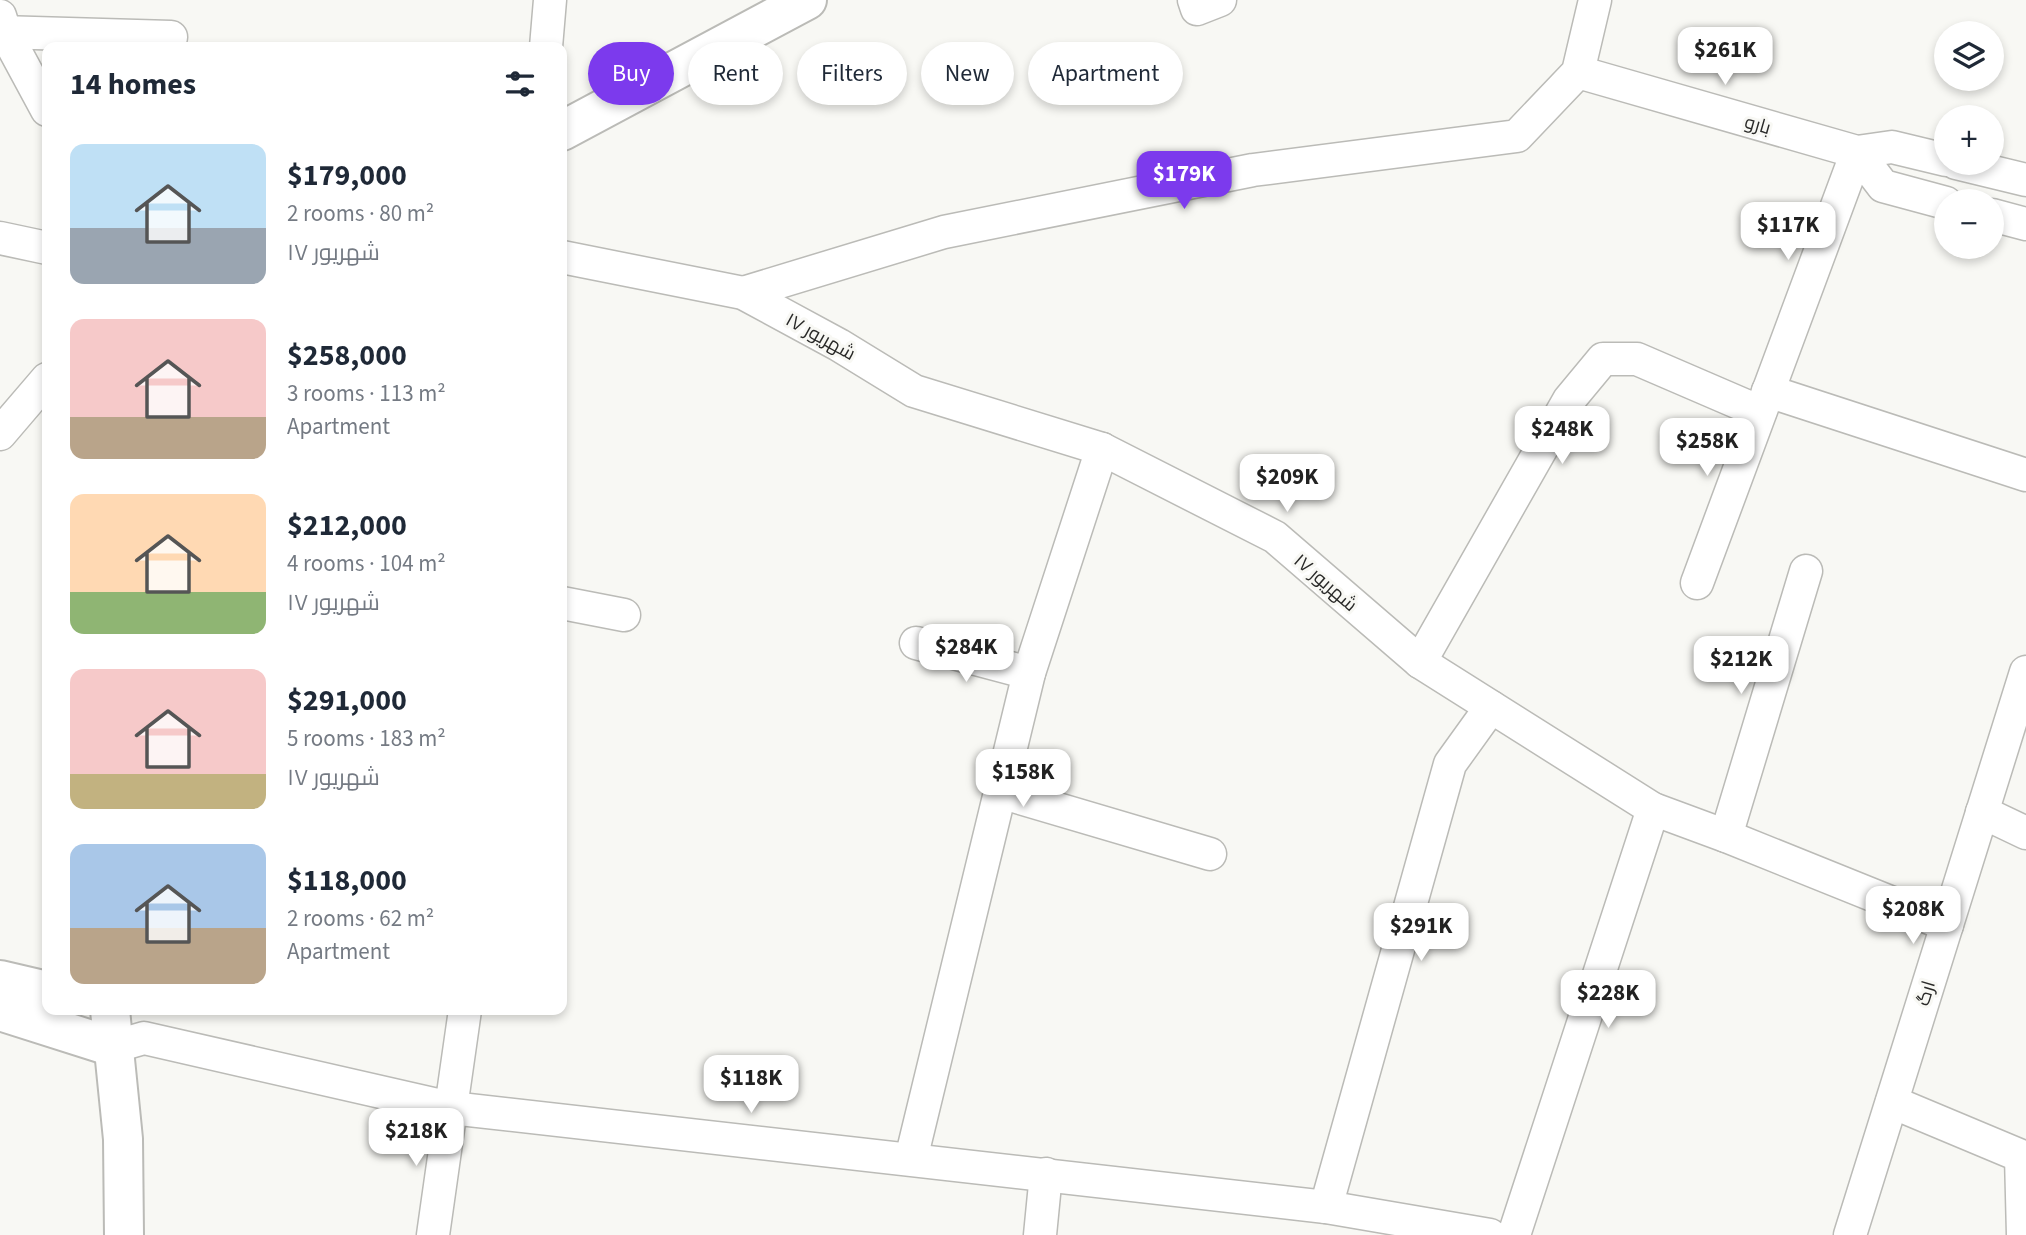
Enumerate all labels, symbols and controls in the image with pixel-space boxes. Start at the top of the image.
map controls [1934,21,2004,259]
button: layers [1934,21,2004,91]
pin: $261K [1676,28,1774,87]
text: $261K [1694,33,1756,66]
chip: Buy [588,42,674,105]
chip: Rent [688,42,783,105]
chip: Filters [797,42,907,105]
chip: New [921,42,1014,105]
chip: Apartment [1028,42,1183,105]
text: 14 homes [70,63,196,106]
icon: filters [501,65,539,103]
button: + [1934,105,2004,175]
street label: بارو [1741,109,1774,142]
pin: $179K [1135,152,1233,211]
text: $179,000 [287,154,407,197]
text: $179K [1153,157,1215,190]
icon: home [126,172,210,256]
button: − [1934,189,2004,259]
text: 2 rooms · 80 m² [287,197,434,230]
pin: $117K [1739,202,1837,262]
text: $117K [1757,208,1819,241]
text: ۱۷ شهریور [287,236,380,269]
street label: ۱۷ شهریور [780,307,860,368]
text: $258,000 [287,334,407,377]
icon: home [126,347,210,431]
text: 3 rooms · 113 m² [287,377,446,410]
pin: $248K [1513,406,1611,466]
text: Apartment [287,410,390,443]
text: $248K [1531,412,1593,445]
pin: $258K [1658,419,1756,478]
text: $258K [1676,424,1738,457]
pin: $209K [1238,454,1336,514]
text: $209K [1256,460,1318,493]
text: $212,000 [287,504,407,547]
icon: home [126,522,210,606]
text: 4 rooms · 104 m² [287,547,446,580]
street label: ۱۷ شهریور [1287,548,1363,618]
text: ۱۷ شهریور [287,586,380,619]
pin: $284K [917,624,1015,684]
text: $284K [935,630,997,663]
pin: $212K [1692,636,1790,696]
text: $212K [1710,642,1772,675]
text: $291,000 [287,679,407,722]
icon: home [126,697,210,781]
text: 5 rooms · 183 m² [287,722,446,755]
pin: $158K [974,750,1072,809]
text: $158K [992,755,1054,788]
text: ۱۷ شهریور [287,761,380,794]
text: $118,000 [287,859,407,902]
icon: home [126,872,210,956]
pin: $208K [1864,886,1962,946]
text: $208K [1882,892,1944,925]
text: 2 rooms · 62 m² [287,902,434,935]
pin: $291K [1372,904,1470,963]
text: $291K [1390,909,1452,942]
text: Apartment [287,935,390,968]
pin: $228K [1559,970,1657,1030]
text: $228K [1577,976,1639,1009]
street label: ارگ [1910,978,1943,1009]
pin: $118K [702,1056,800,1115]
text: $118K [720,1061,782,1094]
pin: $218K [367,1108,465,1168]
text: $218K [385,1114,447,1147]

